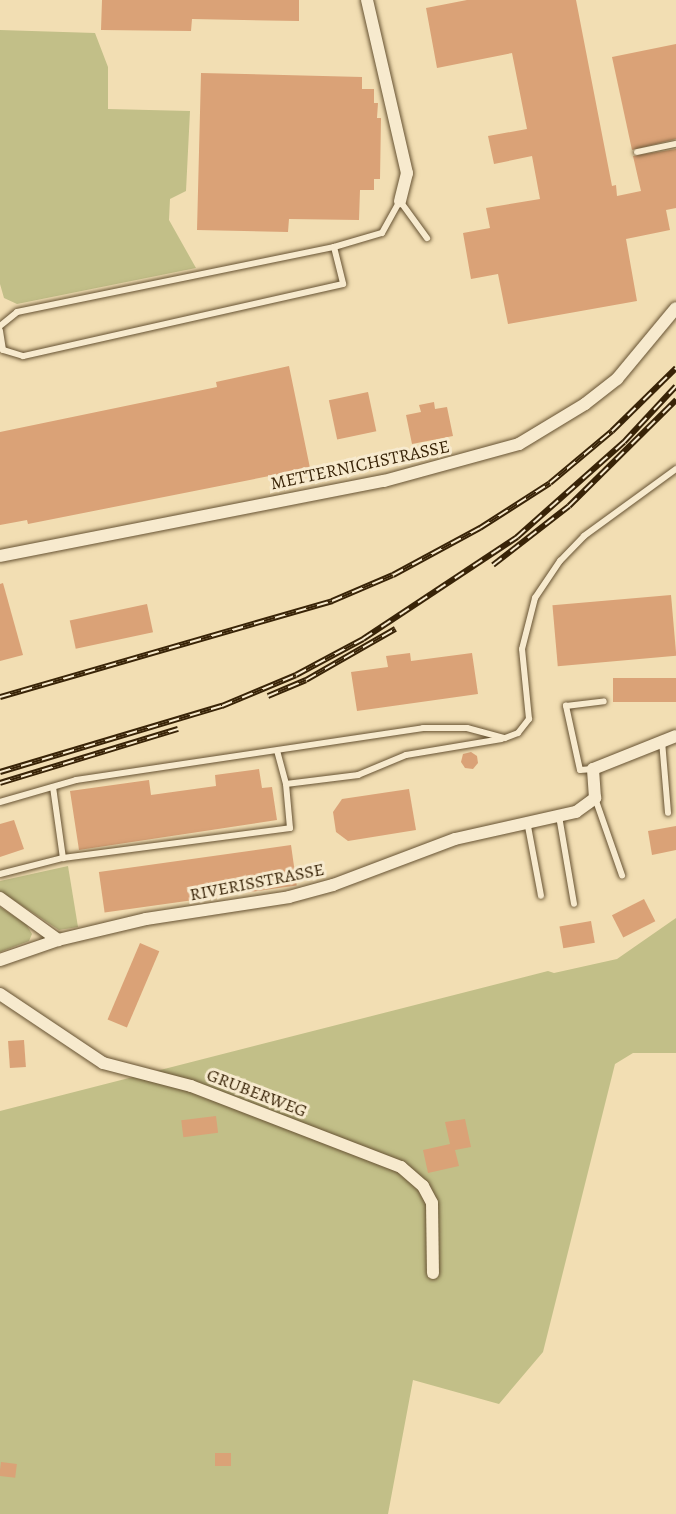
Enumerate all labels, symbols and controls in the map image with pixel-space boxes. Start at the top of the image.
street label: METTERNICHSTRASSE [269,435,451,495]
street label: RIVERISSTRASSE [188,858,326,906]
street label: GRUBERWEG [204,1064,310,1122]

